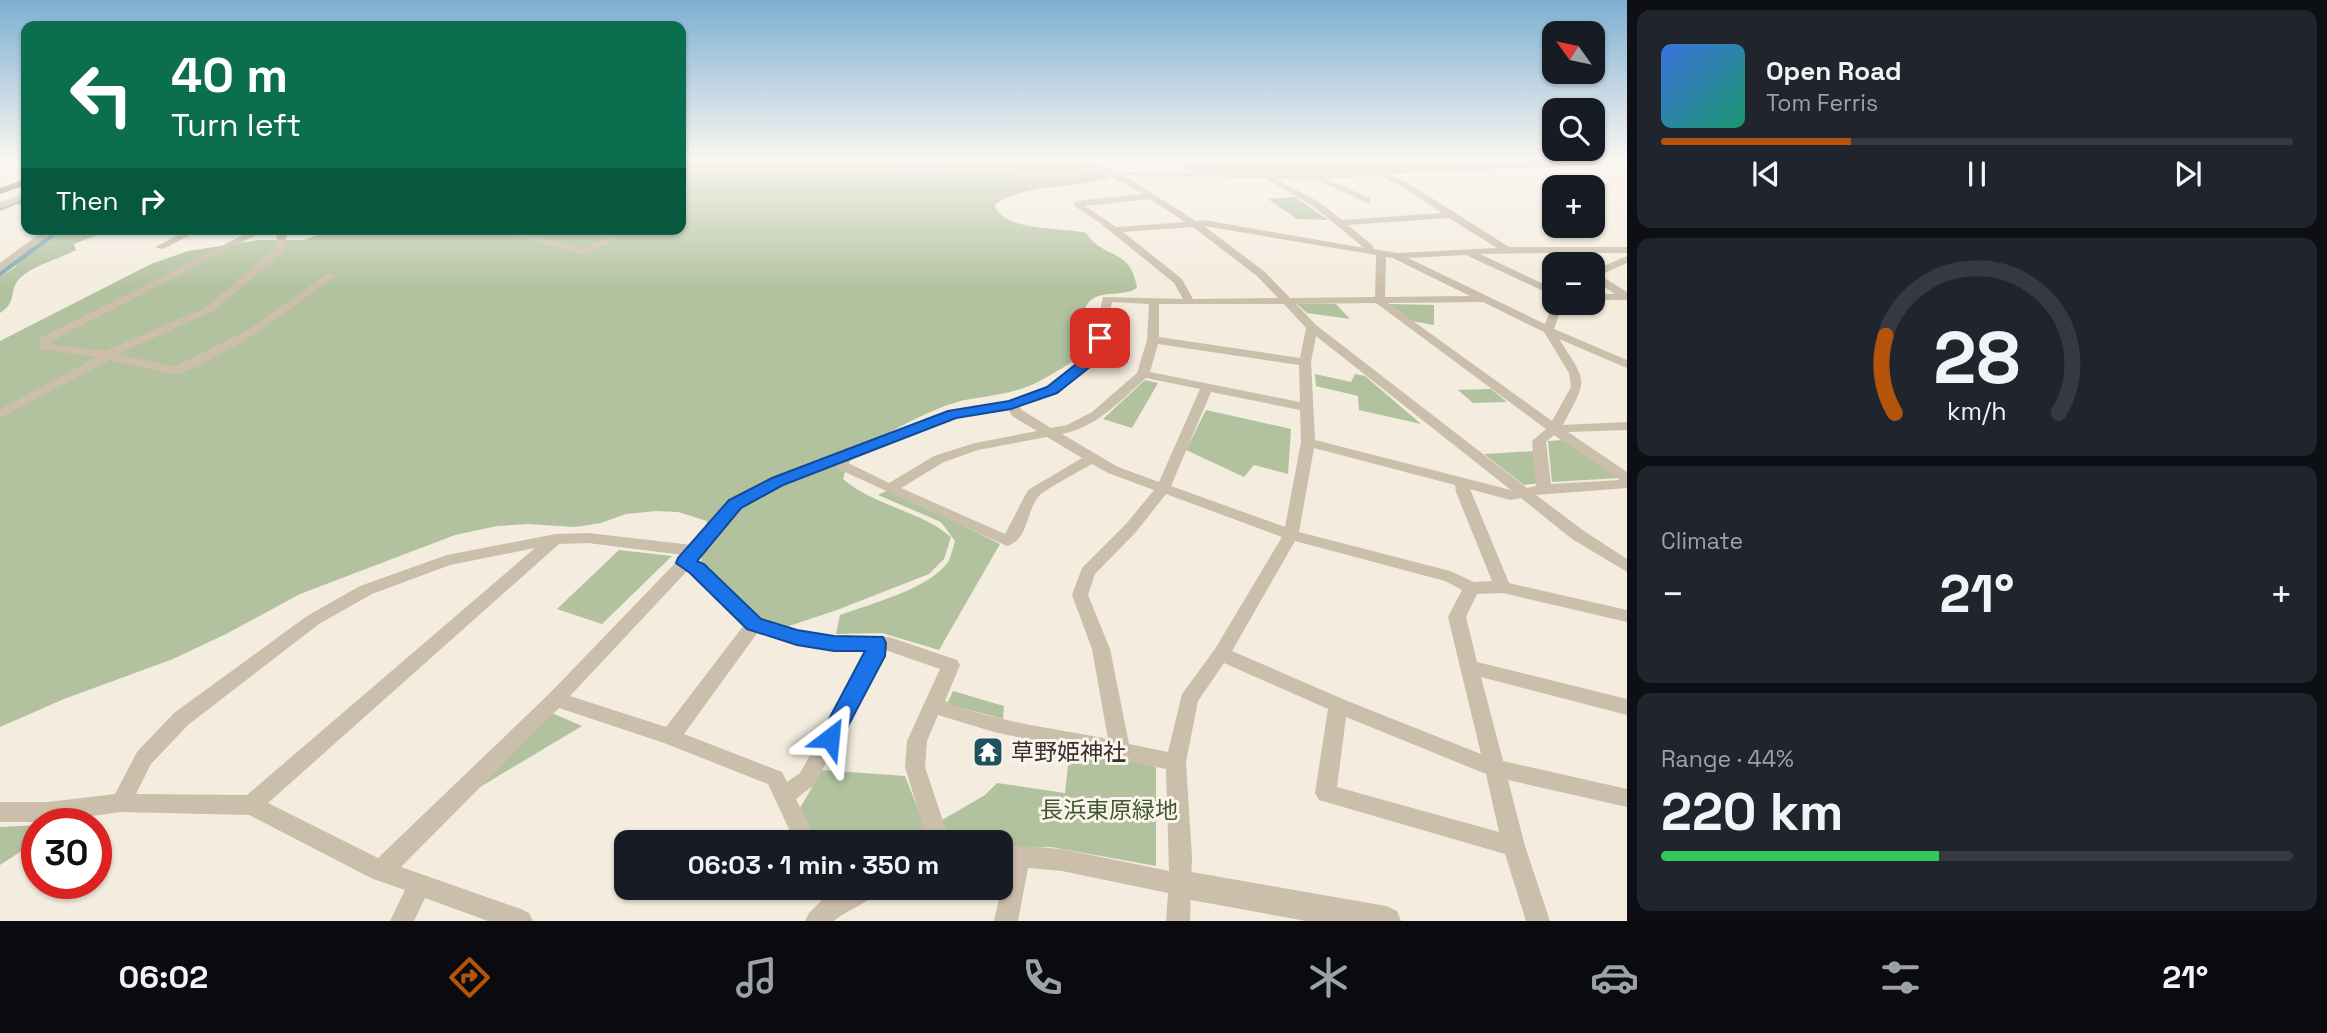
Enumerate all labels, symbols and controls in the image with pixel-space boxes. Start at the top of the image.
north arrow [1542,21,1605,84]
map controls [1542,21,1605,315]
text: 40 m [171,44,288,106]
icon: left [56,49,147,140]
text: Open Road [1766,54,1902,88]
text: Tom Ferris [1766,88,1878,118]
button: search [1542,98,1605,161]
text: Turn left [171,105,301,145]
icon: previous [1747,155,1785,193]
icon: pause [1958,155,1996,193]
icon: next [2169,155,2207,193]
button: + [1542,175,1605,238]
icon: right [133,182,171,220]
text: Then [56,184,119,218]
button: − [1542,252,1605,315]
pin [1070,308,1130,368]
text: 28 [1934,311,2020,404]
icon: arrive [1081,319,1119,357]
text: km/h [1947,394,2007,426]
text: Climate [1661,526,1743,556]
text: 21° [1940,561,2014,627]
text: − [1661,570,1685,618]
text: + [2269,570,2293,618]
position arrow [793,701,867,775]
temple icon: 草野姫神社 [971,735,1005,769]
place label: 草野姫神社 [1011,737,1126,767]
text: Range · 44% [1661,744,1794,774]
text: 220 km [1661,779,1843,845]
park label: 長浜東原緑地 [1040,795,1178,825]
speed limit sign: 30 [21,808,112,899]
text: 06:03 · 1 min · 350 m [688,848,939,882]
icon: directions [445,953,494,1002]
icon: music [732,953,781,1002]
icon: phone [1018,953,1067,1002]
icon: climate [1304,953,1353,1002]
icon: car [1590,953,1639,1002]
icon: filters [1876,953,1925,1002]
text: 06:02 [119,957,208,997]
text: 21° [2162,957,2208,997]

